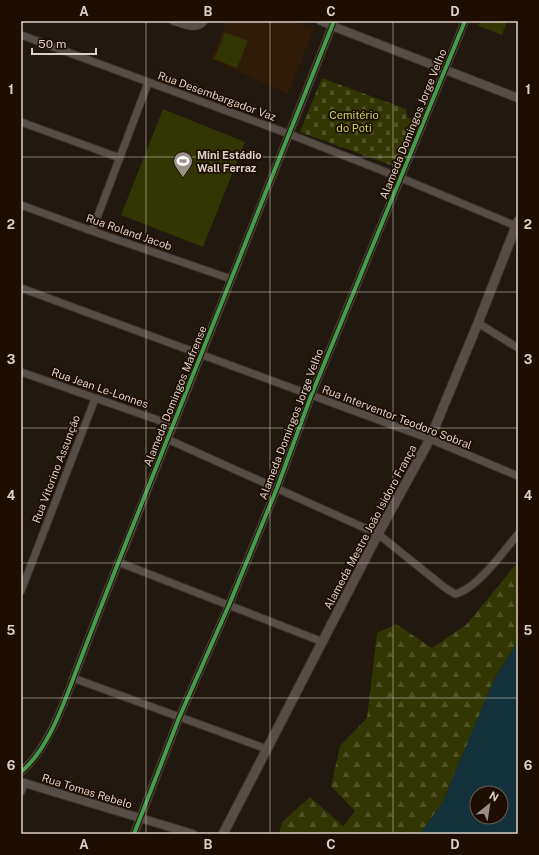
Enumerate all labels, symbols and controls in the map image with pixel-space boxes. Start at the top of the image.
text: A [79,4,89,19]
text: B [204,4,213,19]
text: C [326,4,336,19]
text: D [450,4,460,19]
scale bar [32,30,96,56]
text: 50 m [38,37,66,51]
street label: Alameda Domingos Jorge Velho [377,47,449,201]
street label: Rua Desembargador Vaz [156,69,278,123]
text: 1 [8,82,14,97]
text: 1 [525,82,531,97]
park label: Cemitério do Poti [329,109,379,134]
place label: Mini Estádio Wall Ferraz [197,149,262,174]
sports icon: Mini Estádio Wall Ferraz [172,150,194,178]
street label: Rua Roland Jacob [84,212,174,252]
text: 2 [7,217,15,232]
text: 2 [524,217,532,232]
street label: Alameda Domingos Mafrense [141,324,209,468]
street label: Alameda Domingos Jorge Velho [257,347,325,501]
text: 3 [7,352,16,367]
text: 3 [524,352,533,367]
street label: Rua Jean Le-Lonnes [50,366,150,410]
street label: Rua Interventor Teodoro Sobral [320,383,474,451]
street label: Rua Vitorino Assunção [30,413,83,525]
street label: Alameda Mestre João Isidoro França [321,443,419,612]
text: 4 [7,488,16,503]
text: 4 [524,488,533,503]
text: 5 [7,623,16,638]
text: 5 [524,623,533,638]
text: 6 [7,758,16,773]
text: 6 [524,758,533,773]
street label: Rua Tomas Rebelo [40,772,134,810]
north arrow [469,785,509,825]
text: N [487,789,501,804]
text: A [79,837,89,852]
text: B [204,837,213,852]
text: C [326,837,336,852]
text: D [450,837,460,852]

